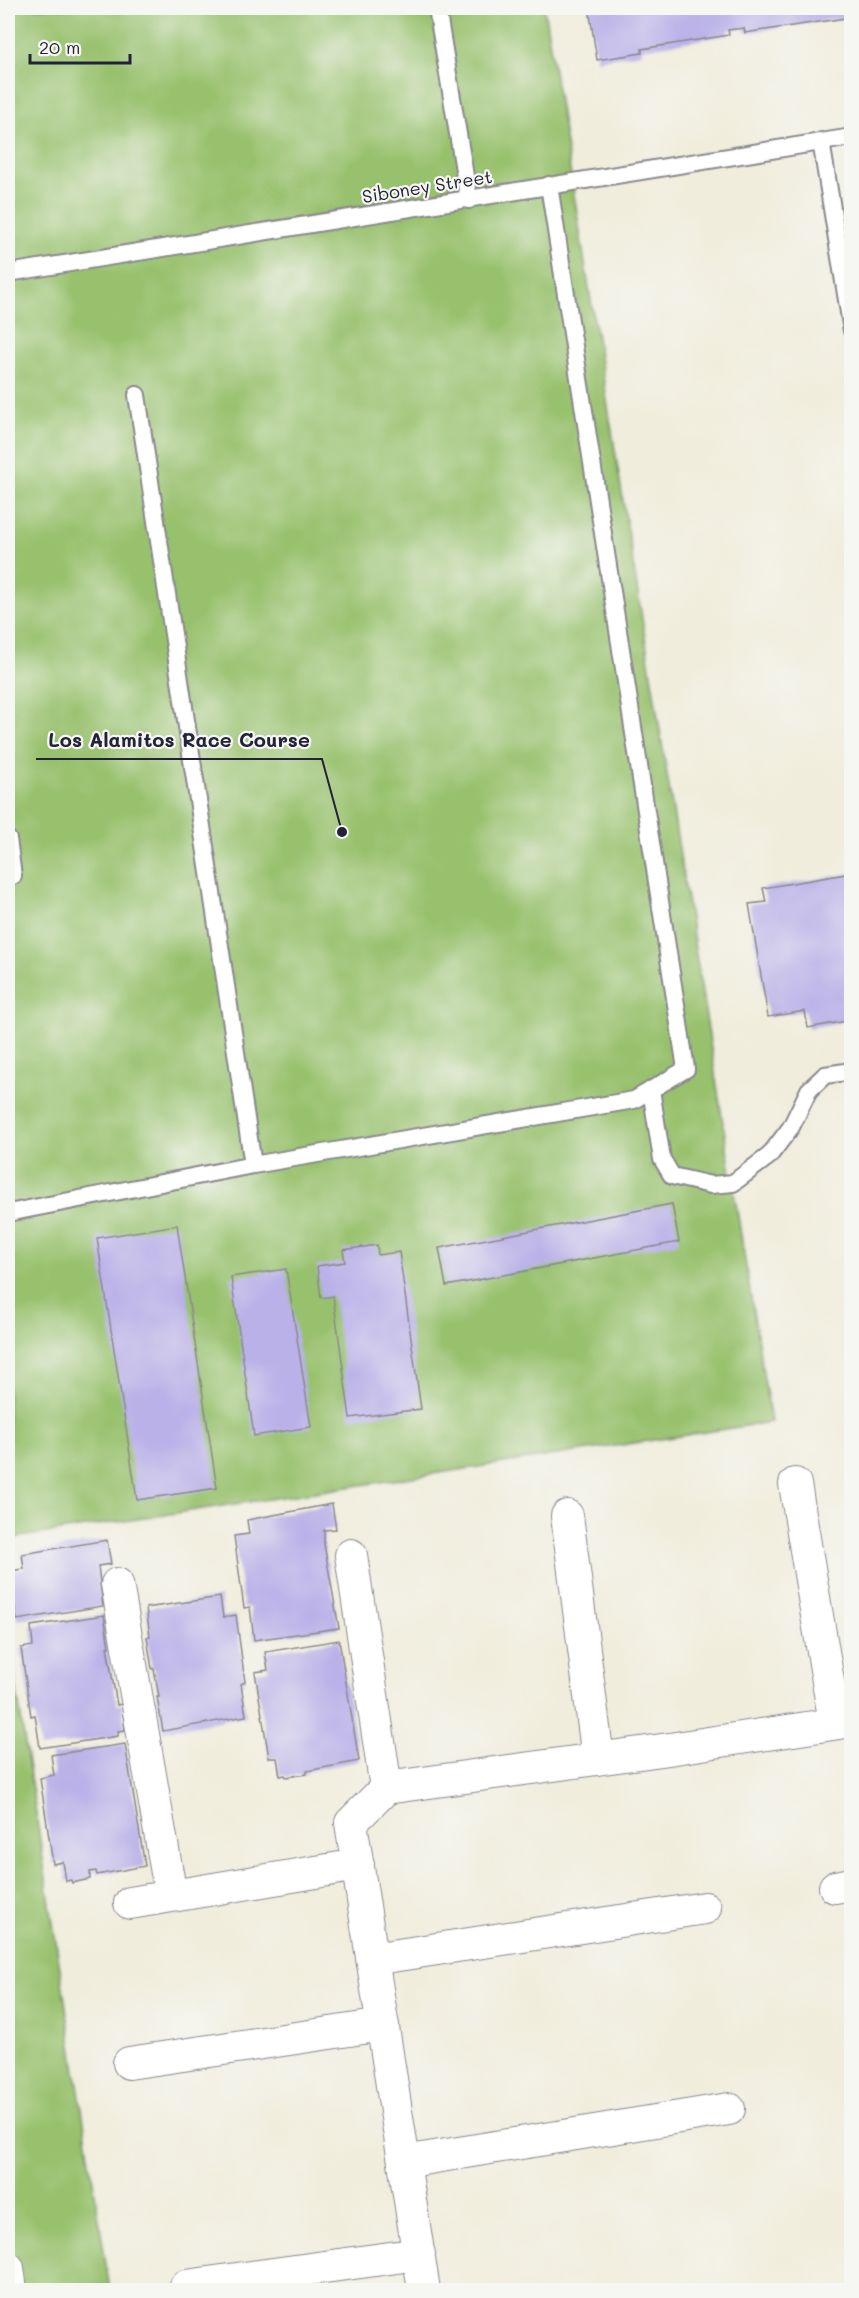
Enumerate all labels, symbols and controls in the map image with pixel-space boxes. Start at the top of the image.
scale bar [30,27,130,65]
text: 20 m [39,35,80,59]
street label: Siboney Street [360,164,494,208]
callout: Los Alamitos Race Course [36,721,322,759]
text: Los Alamitos Race Course [48,726,310,752]

